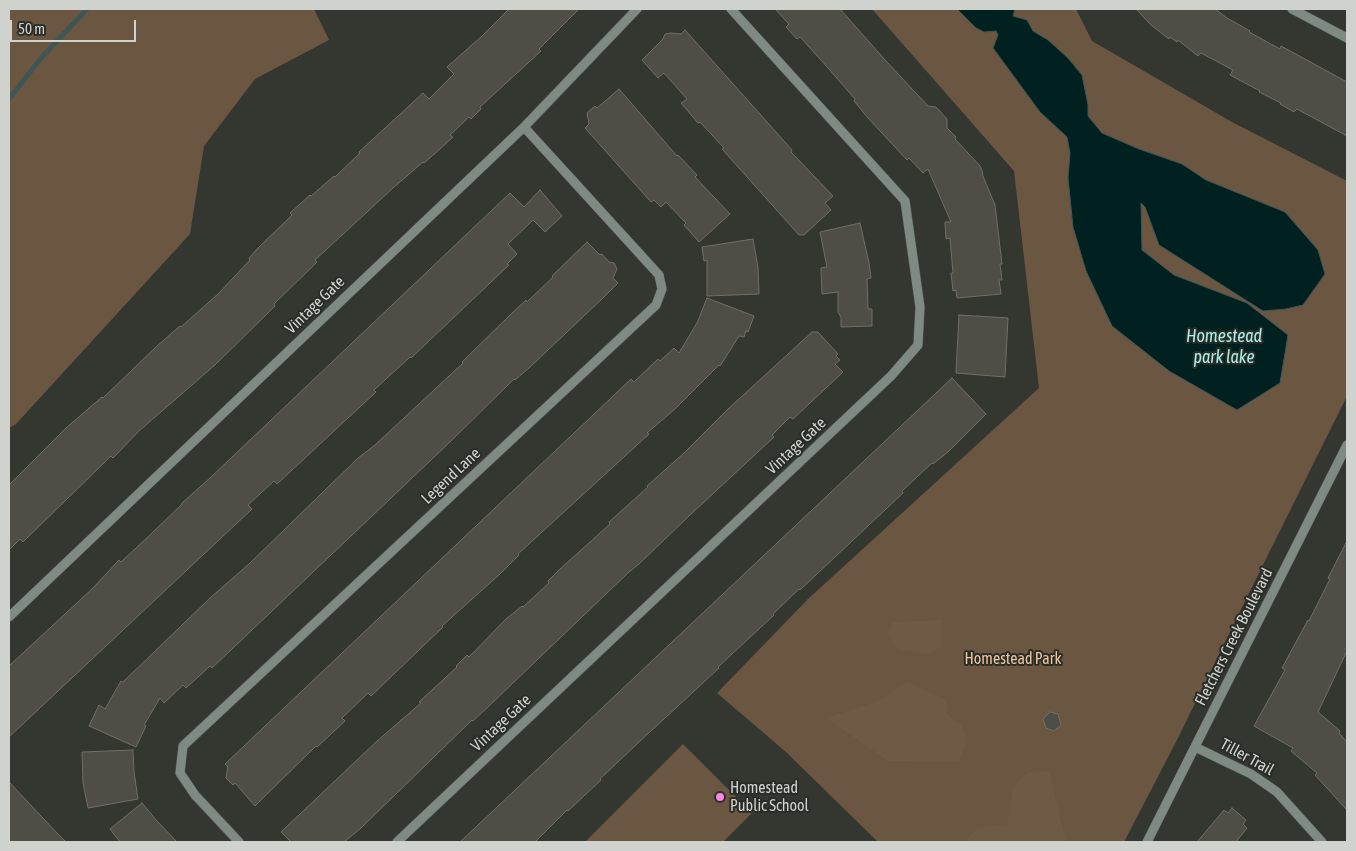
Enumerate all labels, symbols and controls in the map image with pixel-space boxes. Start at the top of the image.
scale bar [12,10,139,42]
text: 50 m [18,20,45,37]
street label: Vintage Gate [281,272,349,338]
water label: Homestead park lake [1186,325,1262,368]
street label: Vintage Gate [762,413,830,479]
street label: Legend Lane [418,444,484,508]
street label: Fletchers Creek Boulevard [1191,565,1277,709]
park label: Homestead Park [965,649,1061,669]
street label: Vintage Gate [467,690,535,756]
street label: Tiller Trail [1217,734,1277,780]
place label: Homestead Public School [730,778,809,816]
marker: Homestead Public School [714,791,726,803]

